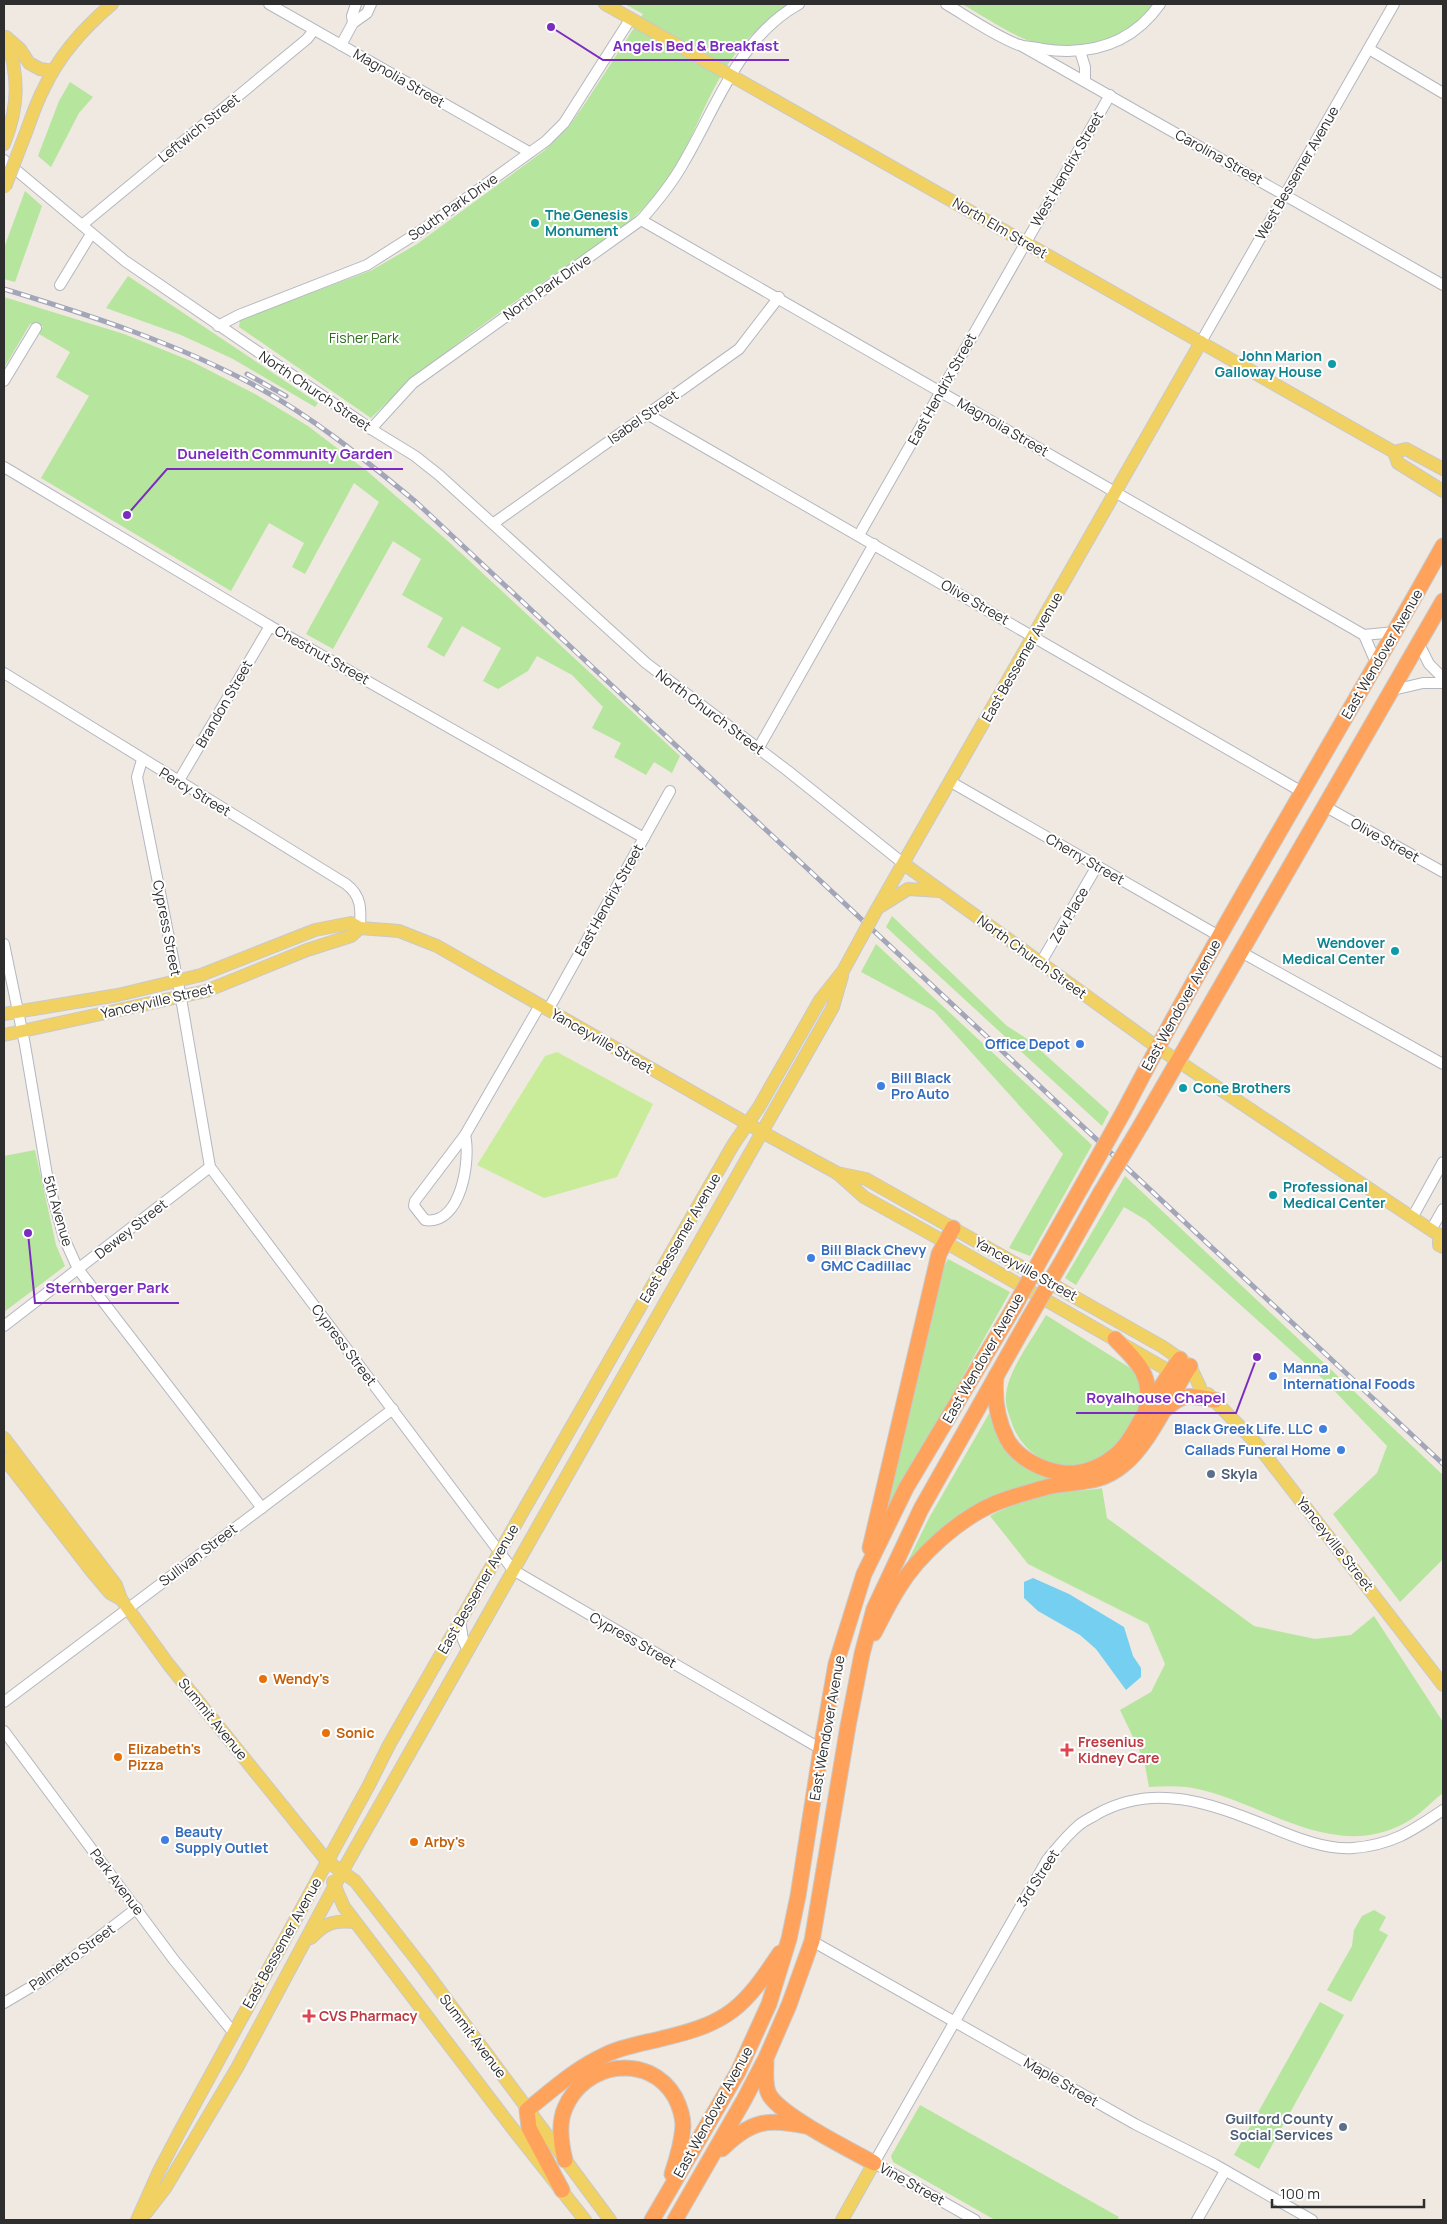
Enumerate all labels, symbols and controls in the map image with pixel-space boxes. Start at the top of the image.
callout: Angels Bed & Breakfast [603,30,789,60]
text: Angels Bed & Breakfast [613,35,779,56]
street label: Magnolia Street [350,44,449,112]
street label: Leftwich Street [154,89,244,166]
street label: West Bessemer Avenue [1250,102,1343,243]
street label: West Hendrix Street [1026,107,1107,230]
street label: Carolina Street [1172,125,1267,189]
street label: South Park Drive [404,169,501,245]
street label: North Elm Street [949,193,1052,263]
place label: The Genesis Monument [545,205,629,240]
marker: The Genesis Monument [529,217,541,229]
street label: North Park Drive [499,249,594,324]
park label: Fisher Park [329,328,400,347]
street label: East Hendrix Street [903,329,980,448]
street label: North Church Street [256,346,375,435]
place label: John Marion Galloway House [1215,346,1322,381]
marker: John Marion Galloway House [1326,358,1338,370]
street label: Isabel Street [604,385,682,448]
street label: Magnolia Street [954,393,1053,461]
callout: Duneleith Community Garden [167,439,403,469]
text: Duneleith Community Garden [177,443,393,464]
street label: Olive Street [938,574,1013,629]
street label: East Wendover Avenue [1337,585,1427,722]
street label: East Bessemer Avenue [977,588,1066,725]
street label: Chestnut Street [271,621,373,689]
street label: Brandon Street [191,656,257,751]
street label: North Church Street [652,665,769,759]
street label: Percy Street [156,763,235,821]
street label: Olive Street [1348,813,1423,866]
street label: Cherry Street [1042,828,1128,889]
street label: East Hendrix Street [570,840,647,959]
street label: Cypress Street [149,878,186,978]
street label: Zev Place [1045,883,1092,946]
street label: North Church Street [974,910,1091,1003]
place label: Wendover Medical Center [1282,933,1385,968]
street label: East Wendover Avenue [1137,936,1225,1074]
marker: Wendover Medical Center [1389,945,1401,957]
street label: Yanceyville Street [99,978,215,1023]
street label: Yanceyville Street [548,1004,657,1078]
place label: Office Depot [985,1034,1070,1053]
marker: Office Depot [1074,1038,1086,1050]
place label: Bill Black Pro Auto [891,1068,951,1103]
place label: Cone Brothers [1193,1078,1291,1097]
marker: Bill Black Pro Auto [875,1080,887,1092]
marker: Cone Brothers [1177,1082,1189,1094]
street label: East Bessemer Avenue [635,1169,724,1306]
street label: 5th Avenue [39,1173,78,1248]
place label: Professional Medical Center [1283,1177,1386,1212]
marker: Professional Medical Center [1267,1189,1279,1201]
street label: Dewey Street [91,1194,171,1263]
street label: Yanceyville Street [971,1232,1081,1305]
place label: Bill Black Chevy GMC Cadillac [821,1240,927,1275]
marker: Bill Black Chevy GMC Cadillac [805,1252,817,1264]
callout: Sternberger Park [35,1273,179,1303]
text: Sternberger Park [45,1277,170,1298]
street label: East Wendover Avenue [938,1289,1028,1426]
street label: Cypress Street [308,1300,382,1390]
place label: Manna International Foods [1283,1358,1415,1393]
marker: Manna International Foods [1267,1370,1279,1382]
callout: Royalhouse Chapel [1076,1383,1236,1413]
text: Royalhouse Chapel [1086,1387,1226,1408]
place label: Black Greek Life. LLC [1174,1419,1313,1438]
marker: Black Greek Life. LLC [1317,1423,1329,1435]
place label: Callads Funeral Home [1185,1440,1331,1459]
marker: Callads Funeral Home [1335,1444,1347,1456]
place label: Skyla [1221,1464,1258,1483]
marker: Skyla [1205,1468,1217,1480]
street label: Yanceyville Street [1293,1493,1378,1595]
street label: Sullivan Street [155,1519,241,1590]
street label: East Bessemer Avenue [433,1520,522,1657]
street label: Cypress Street [586,1607,681,1672]
street label: East Wendover Avenue [804,1654,849,1802]
place label: Wendy's [273,1669,330,1688]
marker: Wendy's [257,1673,269,1685]
street label: Summit Avenue [174,1674,252,1764]
place label: Sonic [336,1723,375,1742]
marker: Sonic [320,1727,332,1739]
place label: Fresenius Kidney Care [1078,1732,1159,1767]
place label: Elizabeth's Pizza [128,1739,201,1774]
marker: Fresenius Kidney Care [1060,1743,1074,1757]
marker: Elizabeth's Pizza [112,1751,124,1763]
place label: Beauty Supply Outlet [175,1822,269,1857]
place label: Arby's [424,1832,465,1851]
marker: Beauty Supply Outlet [159,1834,171,1846]
marker: Arby's [408,1836,420,1848]
street label: Park Avenue [86,1845,149,1919]
street label: 3rd Street [1012,1845,1063,1910]
street label: East Bessemer Avenue [238,1874,325,2012]
street label: Palmetto Street [25,1919,119,1994]
street label: Summit Avenue [436,1990,511,2081]
place label: CVS Pharmacy [319,2006,418,2025]
marker: CVS Pharmacy [303,2010,315,2022]
street label: East Wendover Avenue [669,2043,757,2181]
street label: Maple Street [1020,2053,1102,2111]
place label: Guilford County Social Services [1225,2109,1333,2144]
marker: Guilford County Social Services [1337,2121,1349,2133]
street label: Vine Street [876,2158,949,2209]
scale bar [1272,2176,1424,2208]
text: 100 m [1280,2183,1320,2204]

